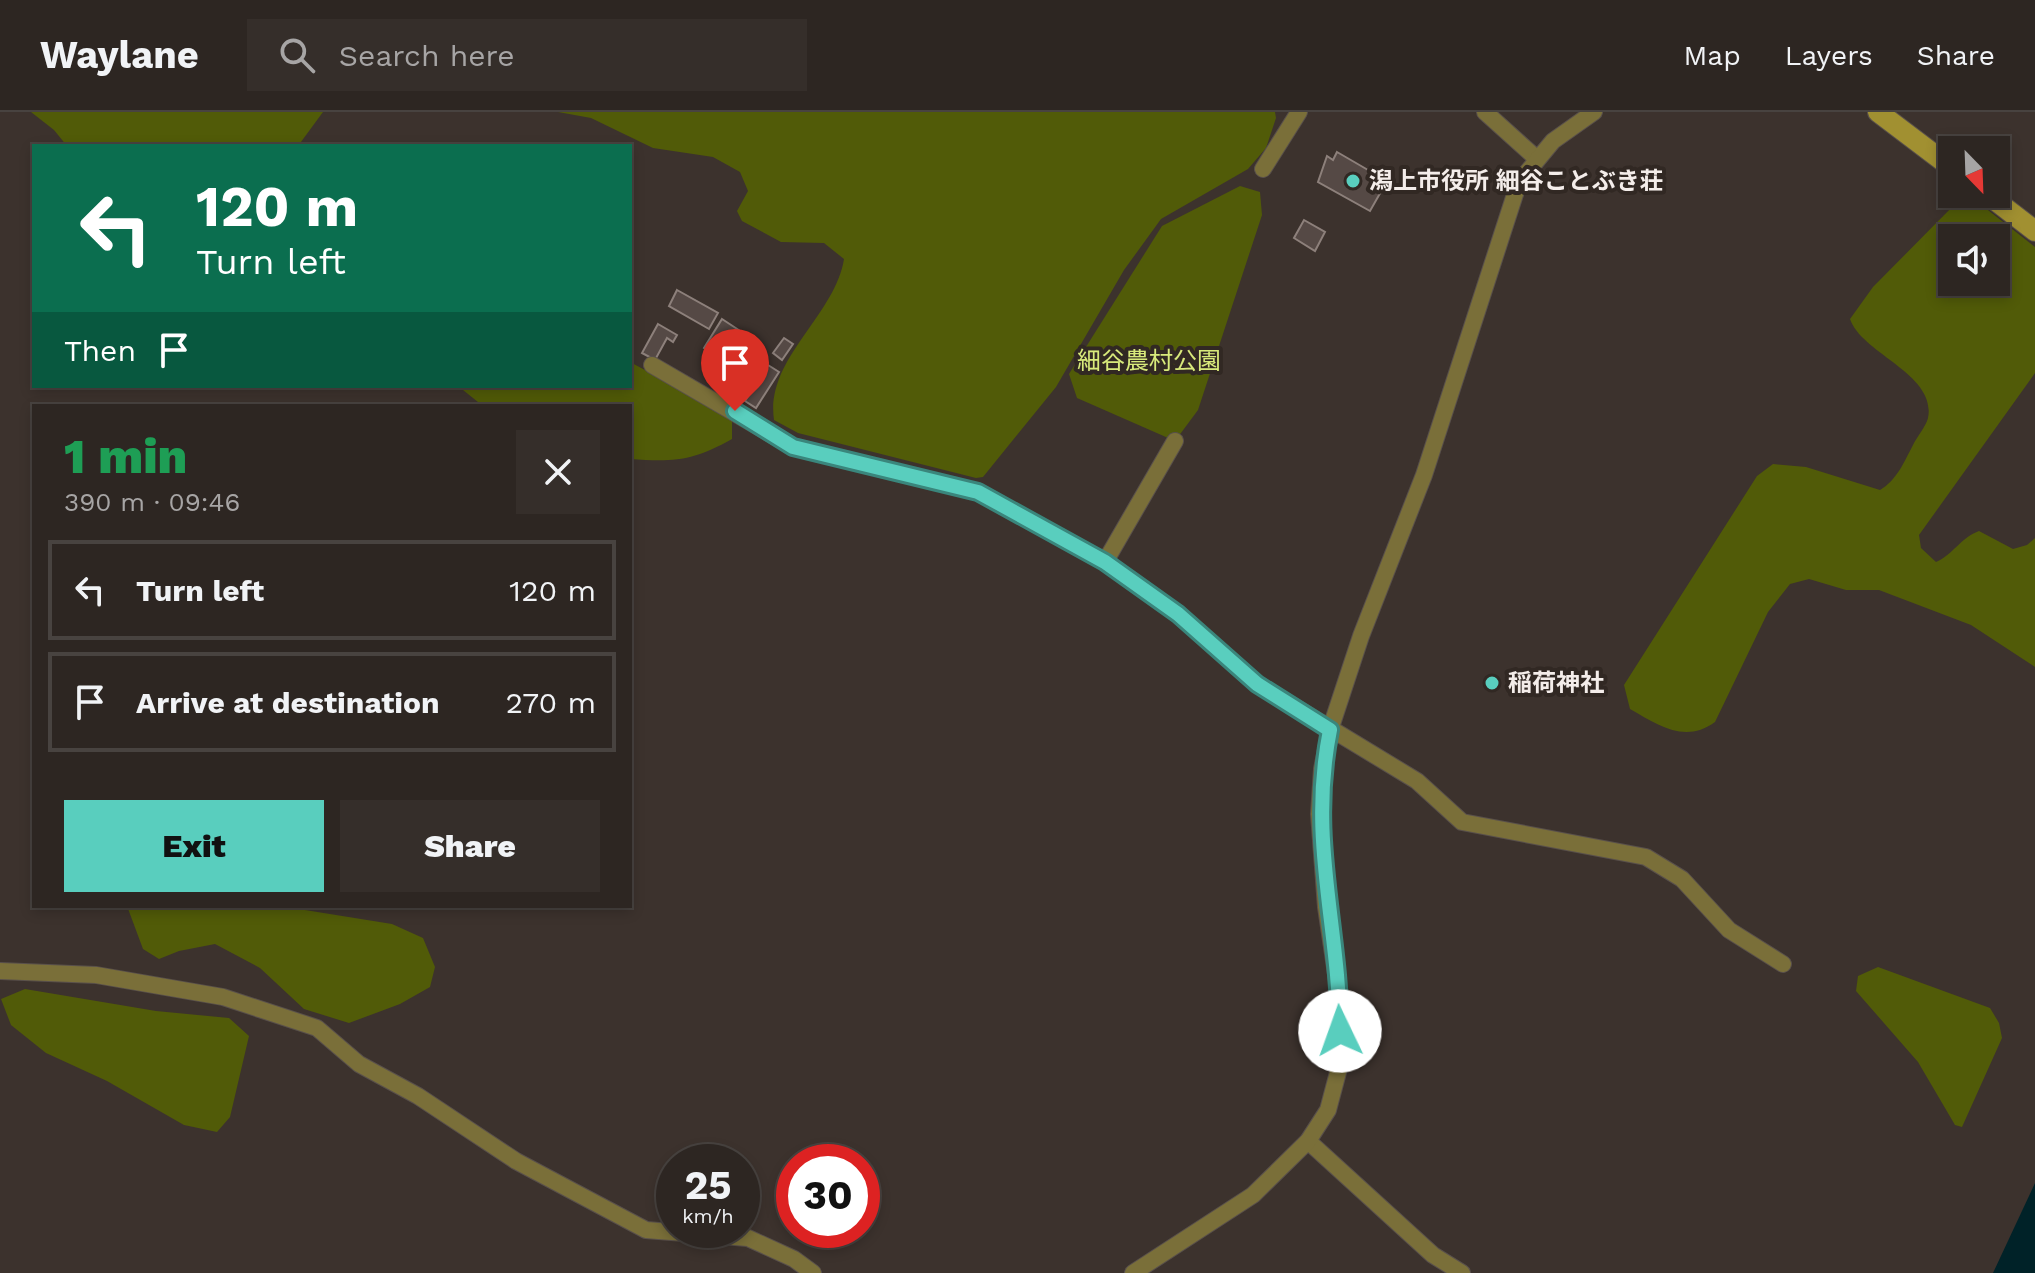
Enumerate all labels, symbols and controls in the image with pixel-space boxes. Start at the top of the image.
search box [247,19,807,91]
text: Waylane [40,33,199,77]
icon: search [275,33,319,77]
text: Search here [339,38,515,73]
text: Map [1684,39,1741,72]
text: Layers [1785,39,1873,72]
text: Share [1917,39,1995,72]
north arrow [1938,136,2010,208]
map controls [1938,136,2010,296]
place label: 潟上市役所 細谷ことぶき荘 [1369,167,1664,195]
marker: 潟上市役所 細谷ことぶき荘 [1344,172,1362,190]
text: 120 m [196,174,358,240]
icon: left [64,176,168,280]
button: sound [1938,224,2010,296]
text: Turn left [196,241,346,283]
icon: arrive [152,328,196,372]
pin [701,329,769,411]
text: Then [64,333,136,368]
icon: arrive [713,341,757,385]
park label: 細谷農村公園 [1077,347,1221,375]
text: 1 min [64,428,187,485]
button: close [516,430,600,514]
text: 390 m · 09:46 [64,487,240,517]
icon: left [68,568,112,612]
text: Turn left [136,573,264,608]
text: 120 m [509,573,596,608]
place label: 稲荷神社 [1508,669,1604,697]
marker: 稲荷神社 [1483,674,1501,692]
icon: arrive [68,680,112,724]
text: Arrive at destination [136,685,440,720]
text: 270 m [505,685,596,720]
button: Exit [64,800,324,892]
button: Share [340,800,600,892]
position arrow [1298,989,1382,1073]
speed limit sign: 30 [776,1144,880,1248]
text: 25 [684,1162,732,1209]
text: km/h [682,1204,734,1228]

